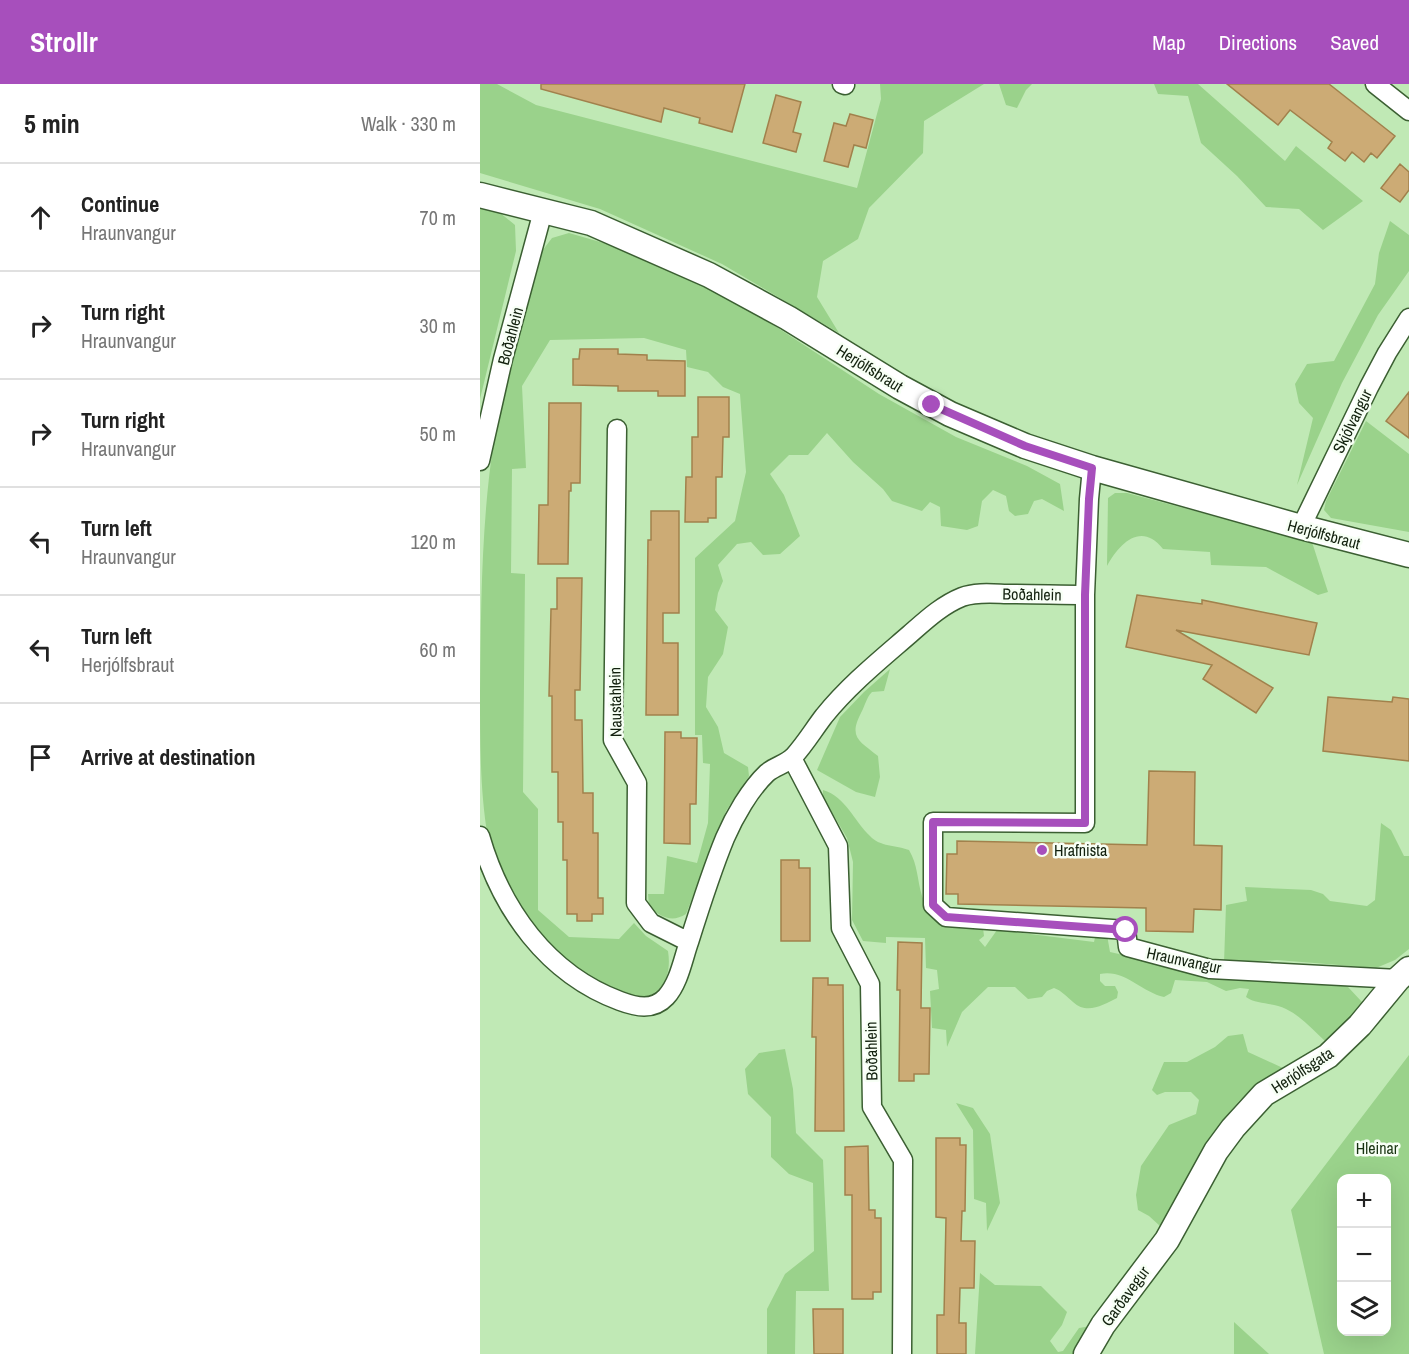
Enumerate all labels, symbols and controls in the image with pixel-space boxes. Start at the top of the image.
text: Strollr [30,23,98,61]
text: Map [1152,28,1186,57]
text: Directions [1219,28,1297,57]
text: Saved [1330,28,1379,57]
text: 5 min [24,106,80,141]
text: Walk · 330 m [361,110,456,137]
text: Continue [81,189,159,219]
icon: ahead [24,201,57,234]
text: 70 m [420,204,456,231]
text: Hraunvangur [81,219,176,246]
text: Turn right [81,297,165,327]
street label: Boðahlein [492,305,528,367]
icon: right [24,309,57,342]
text: 30 m [420,312,456,339]
text: Hraunvangur [81,327,176,354]
street label: Herjólfsbraut [833,339,908,397]
street label: Skjólvangur [1327,385,1377,457]
route end [918,391,944,417]
text: Turn right [81,405,165,435]
icon: right [24,417,57,450]
text: 50 m [420,420,456,447]
text: Hraunvangur [81,435,176,462]
text: Turn left [81,513,152,543]
street label: Herjólfsbraut [1285,514,1363,554]
icon: left [24,525,57,558]
text: 120 m [410,528,456,555]
text: Hraunvangur [81,543,176,570]
street label: Boðahlein [1002,582,1062,606]
text: Turn left [81,621,152,651]
icon: left [24,633,57,666]
text: 60 m [420,636,456,663]
text: Herjólfsbraut [81,651,174,678]
street label: Naustahlein [603,667,627,737]
icon: arrive [24,741,57,774]
text: Arrive at destination [81,742,255,772]
place label: Hrafnista [1054,839,1108,861]
marker: Hrafnista [1035,843,1049,857]
route start [1112,916,1138,942]
street label: Hraunvangur [1145,941,1224,979]
street label: Boðahlein [859,1021,883,1081]
street label: Herjólfsgata [1267,1041,1338,1098]
park label: Hleinar [1356,1137,1399,1159]
map controls [1337,1174,1391,1336]
button: + [1337,1174,1391,1228]
button: − [1337,1228,1391,1282]
street label: Garðavegur [1096,1261,1155,1330]
button: layers [1337,1282,1391,1336]

